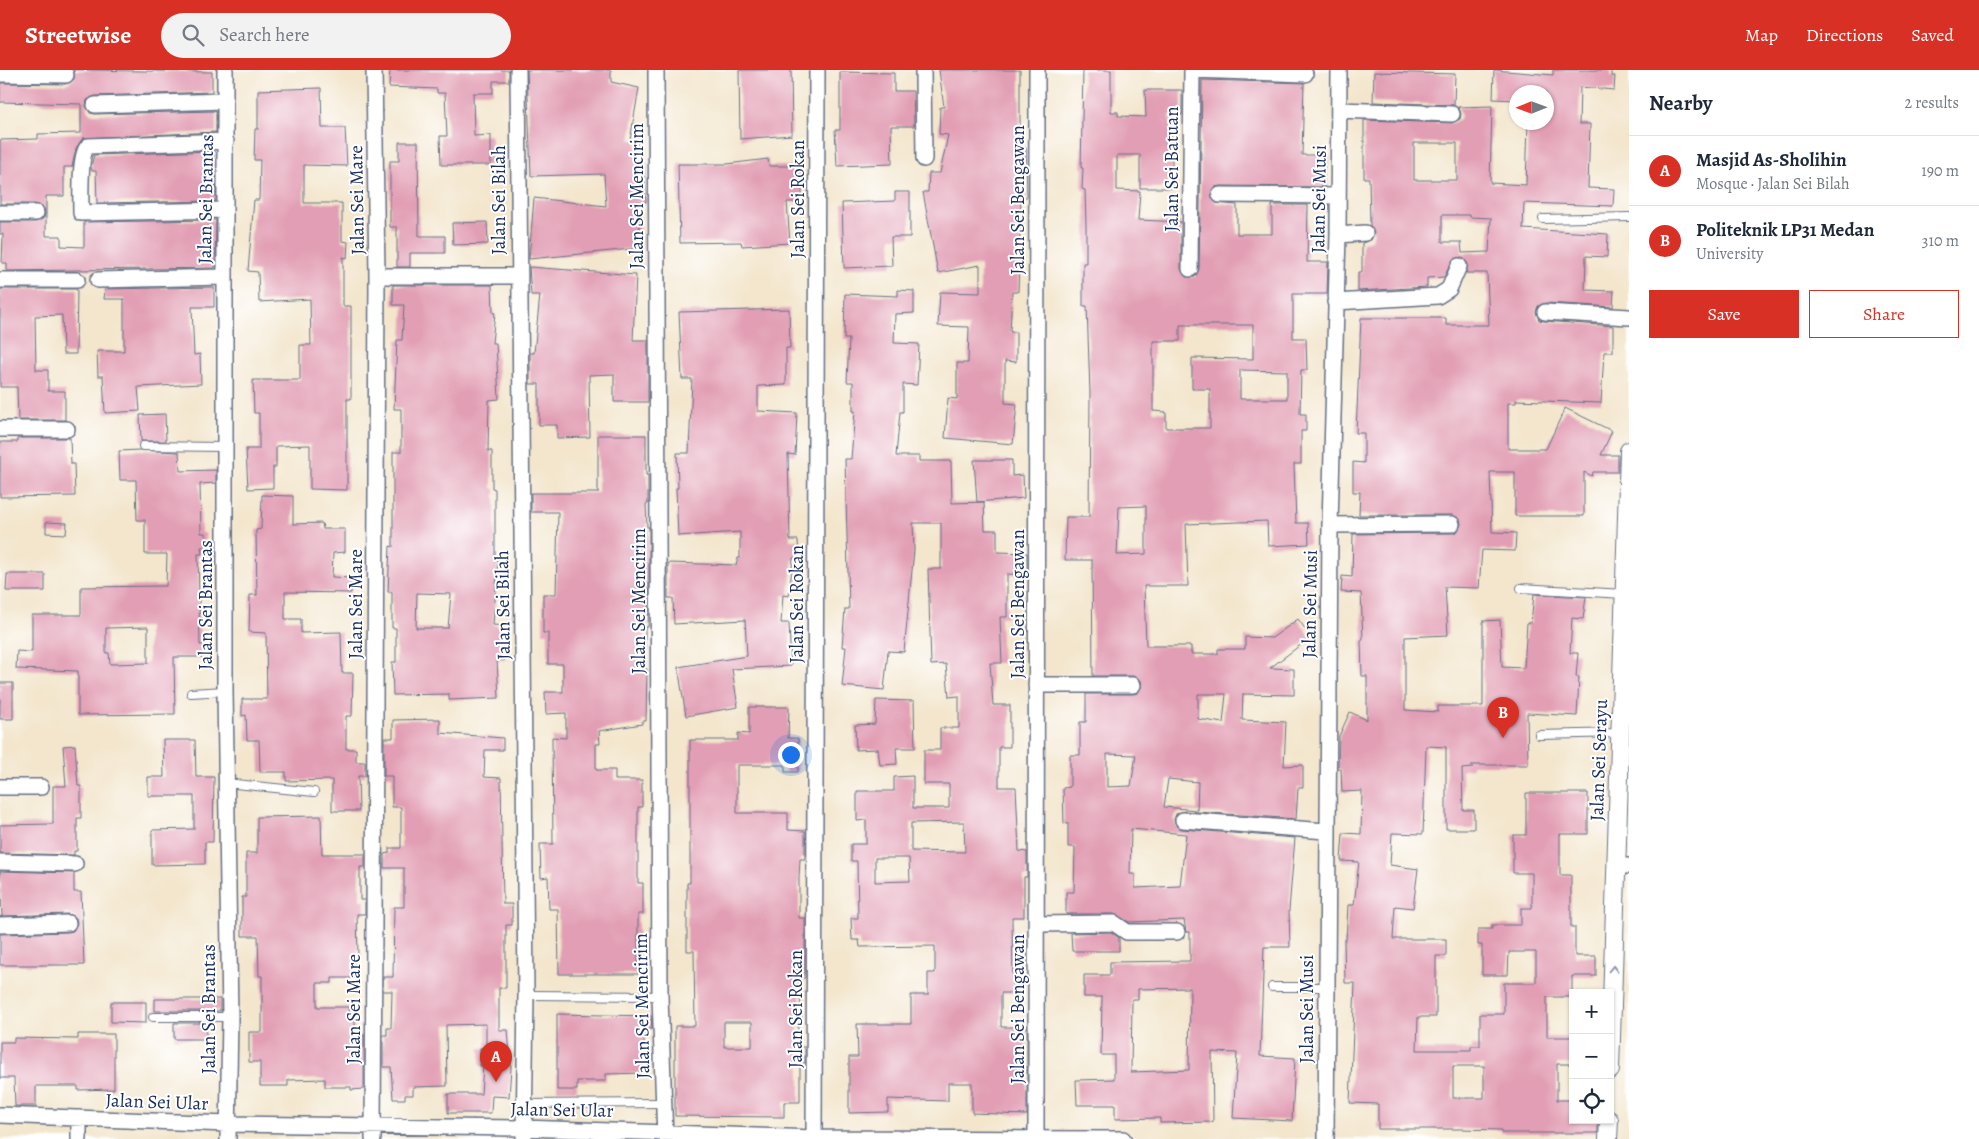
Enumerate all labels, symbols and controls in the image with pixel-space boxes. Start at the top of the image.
search box [161,13,511,58]
text: Streetwise [25,19,131,51]
icon: search [179,21,207,49]
text: Search here [219,22,310,48]
text: Map [1745,23,1778,47]
text: Directions [1806,23,1883,47]
text: Saved [1911,23,1954,47]
north arrow [1509,85,1554,130]
text: Nearby [1649,89,1712,117]
text: 2 results [1904,92,1959,114]
street label: Jalan Sei Batuan [1159,106,1185,232]
street label: Jalan Sei Mencirim [624,123,650,269]
street label: Jalan Sei Bengawan [1005,125,1031,275]
street label: Jalan Sei Brantas [192,134,220,264]
street label: Jalan Sei Rokan [785,140,811,258]
street label: Jalan Sei Mare [343,145,371,255]
street label: Jalan Sei Bilah [486,145,512,255]
street label: Jalan Sei Musi [1305,145,1333,253]
text: Masjid As-Sholihin [1696,147,1847,173]
text: A [1660,160,1670,182]
text: 190 m [1921,160,1959,182]
text: Mosque · Jalan Sei Bilah [1696,173,1850,195]
text: Politeknik LP31 Medan [1696,217,1874,243]
text: B [1660,230,1670,252]
text: 310 m [1922,230,1959,252]
text: University [1696,243,1763,265]
button: Save [1649,290,1799,338]
button: Share [1809,290,1959,338]
street label: Jalan Sei Mencirim [626,528,652,674]
street label: Jalan Sei Bengawan [1005,529,1031,679]
street label: Jalan Sei Brantas [193,540,219,670]
street label: Jalan Sei Rokan [784,545,810,663]
street label: Jalan Sei Mare [343,549,369,659]
street label: Jalan Sei Bilah [489,550,517,660]
street label: Jalan Sei Musi [1296,550,1324,658]
pin: B [1487,697,1519,738]
street label: Jalan Sei Serayu [1584,698,1614,821]
your location [778,742,804,768]
street label: Jalan Sei Mencirim [628,933,656,1079]
street label: Jalan Sei Bengawan [1005,934,1031,1084]
street label: Jalan Sei Brantas [196,944,222,1074]
street label: Jalan Sei Rokan [783,950,809,1068]
street label: Jalan Sei Mare [341,954,367,1064]
street label: Jalan Sei Musi [1294,955,1320,1063]
one-way arrow [1608,965,1618,972]
map controls [1569,989,1614,1124]
button: + [1569,989,1614,1034]
button: − [1569,1034,1614,1079]
pin: A [480,1041,512,1082]
button: locate [1569,1079,1614,1124]
street label: Jalan Sei Ular [105,1087,209,1117]
street label: Jalan Sei Ular [510,1096,614,1124]

